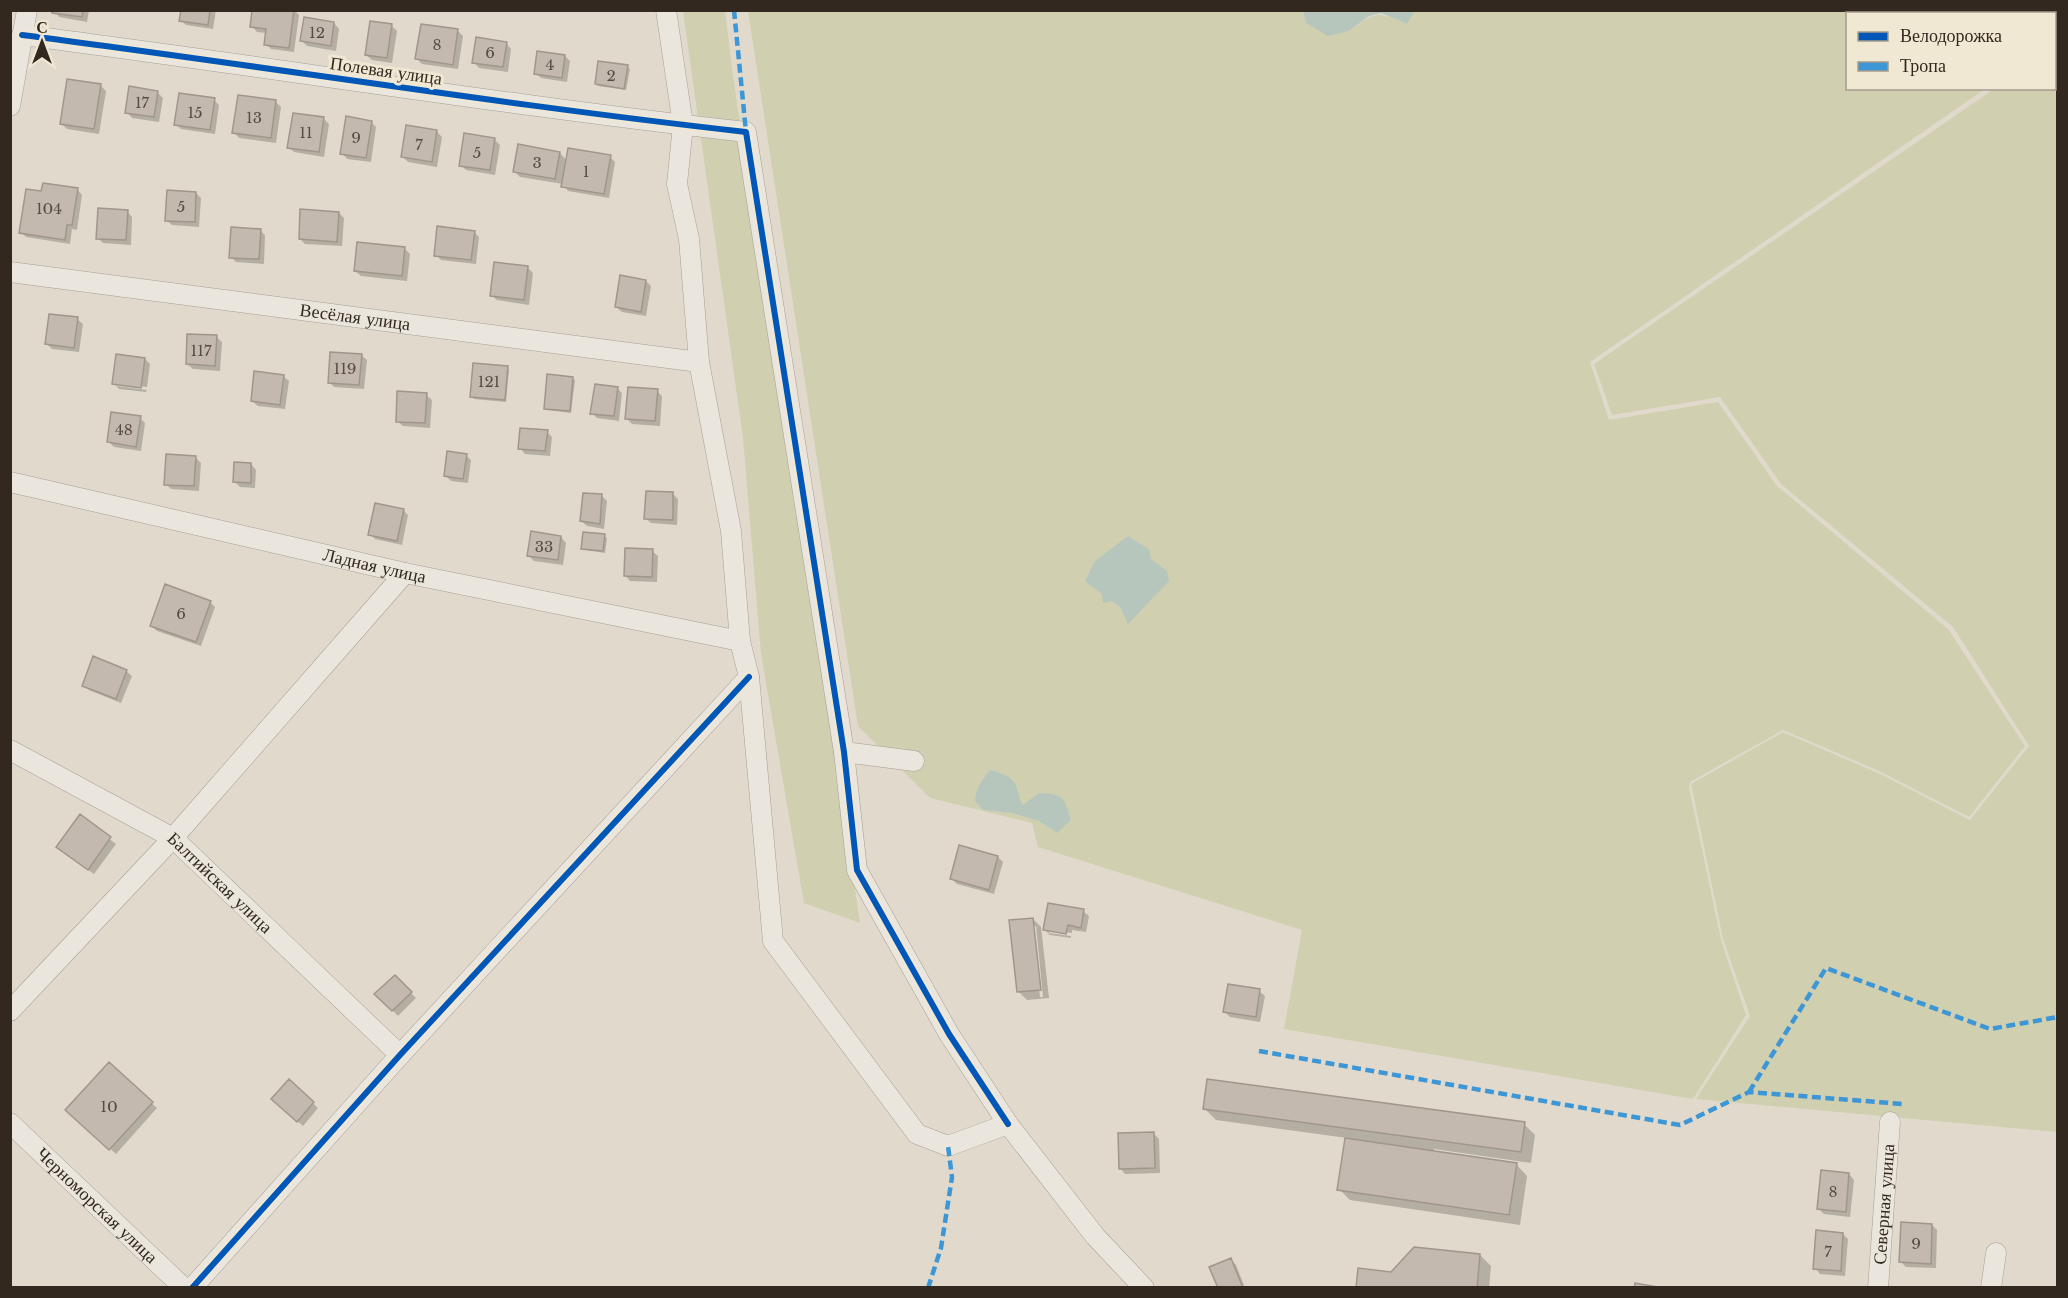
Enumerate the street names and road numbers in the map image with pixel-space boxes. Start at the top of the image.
street label: Полевая улица [329,52,443,90]
street label: Весёлая улица [298,299,412,335]
street label: Ладная улица [321,543,428,588]
street label: Балтийская улица [163,827,277,938]
street label: Черноморская улица [32,1143,162,1268]
street label: Северная улица [1869,1143,1899,1265]

